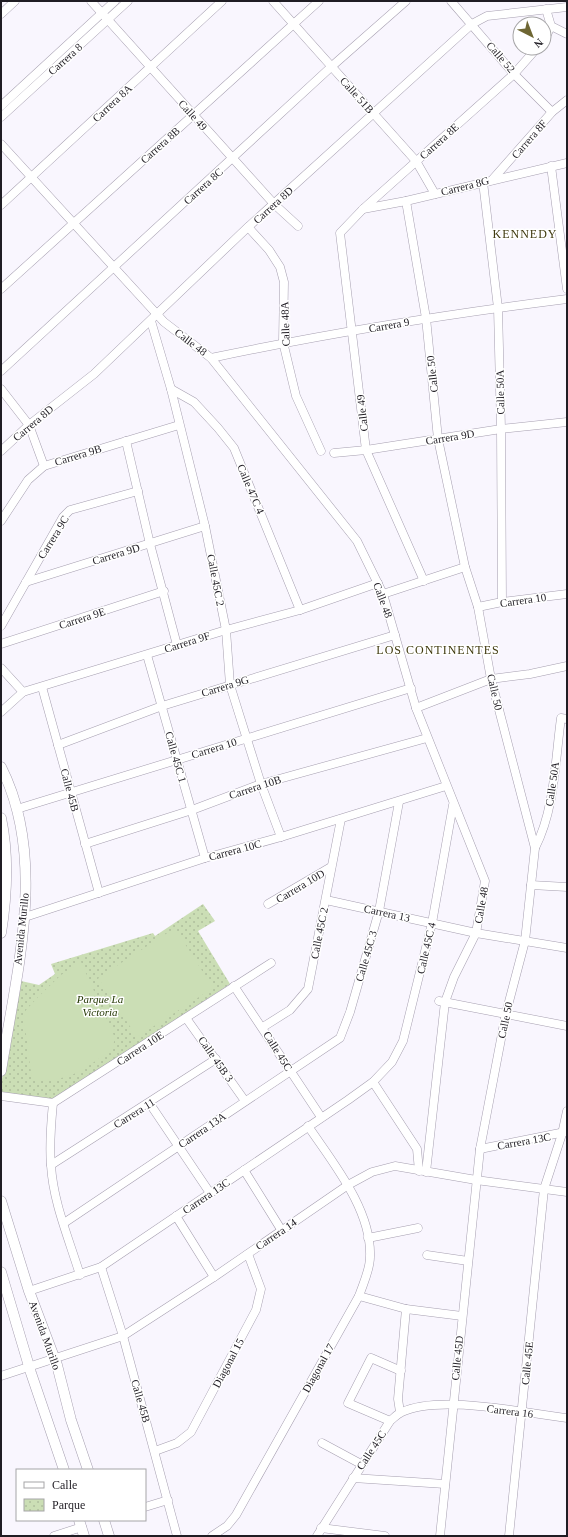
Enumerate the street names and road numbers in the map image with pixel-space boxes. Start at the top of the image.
street label: Calle 52 [484,39,518,75]
street label: Carrera 8 [46,40,85,77]
street label: Calle 51B [338,75,376,115]
street label: Carrera 8A [90,82,134,124]
street label: Calle 49 [176,97,210,133]
street label: Carrera 8F [509,117,549,161]
street label: Carrera 8E [417,120,461,162]
street label: Carrera 8B [138,124,182,166]
street label: Carrera 8C [181,165,225,207]
street label: Carrera 8G [440,174,490,198]
street label: Carrera 8D [251,184,295,226]
street label: Calle 48A [278,301,292,347]
street label: Carrera 9 [368,315,411,334]
street label: Calle 48 [173,326,210,358]
street label: Calle 50 [424,354,440,393]
street label: Calle 50A [494,369,506,415]
street label: Calle 49 [354,393,370,432]
street label: Carrera 8D [10,403,56,443]
street label: Carrera 9D [425,427,475,447]
street label: Carrera 9B [53,442,103,468]
street label: Calle 47C 4 [235,462,267,516]
street label: Carrera 9C [35,513,71,561]
street label: Carrera 9D [91,541,141,567]
street label: Calle 45C 2 [205,553,227,607]
street label: Calle 48 [371,581,395,620]
street label: Carrera 10 [499,591,547,609]
street label: Carrera 9E [57,605,107,631]
street label: Carrera 9F [163,629,211,655]
street label: Carrera 9G [200,673,250,699]
street label: Calle 50 [485,673,505,712]
street label: Calle 45C 1 [163,730,189,784]
street label: Carrera 10 [190,735,239,761]
street label: Calle 50A [543,761,561,807]
street label: Calle 45B [58,767,82,813]
street label: Carrera 10B [227,773,283,801]
street label: Carrera 10C [207,837,263,863]
street label: Carrera 10D [273,867,327,905]
street label: Calle 48 [472,885,490,924]
street label: Avenida Murillo [11,892,31,966]
street label: Carrera 13 [363,902,412,924]
street label: Calle 45C 2 [308,906,330,960]
street label: Calle 45C 4 [414,921,438,975]
street label: Calle 45C 3 [353,929,379,983]
street label: Calle 50 [495,1000,515,1039]
street label: Carrera 10E [114,1028,166,1068]
street label: Calle 45C [261,1029,295,1073]
street label: Calle 45B 3 [196,1034,236,1084]
street label: Carrera 11 [111,1096,157,1130]
street label: Carrera 13A [176,1110,228,1150]
street label: Carrera 13C [496,1130,552,1152]
street label: Carrera 13C [180,1176,232,1216]
street label: Carrera 14 [253,1216,299,1252]
street label: Avenida Murillo [27,1299,63,1372]
street label: Calle 45D [449,1335,465,1381]
street label: Diagonal 15 [210,1336,246,1390]
street label: Calle 45E [519,1340,535,1385]
street label: Diagonal 17 [300,1341,337,1395]
street label: Calle 45B [129,1378,153,1424]
street label: Carrera 16 [486,1402,534,1420]
street label: Calle 45C [354,1428,388,1472]

